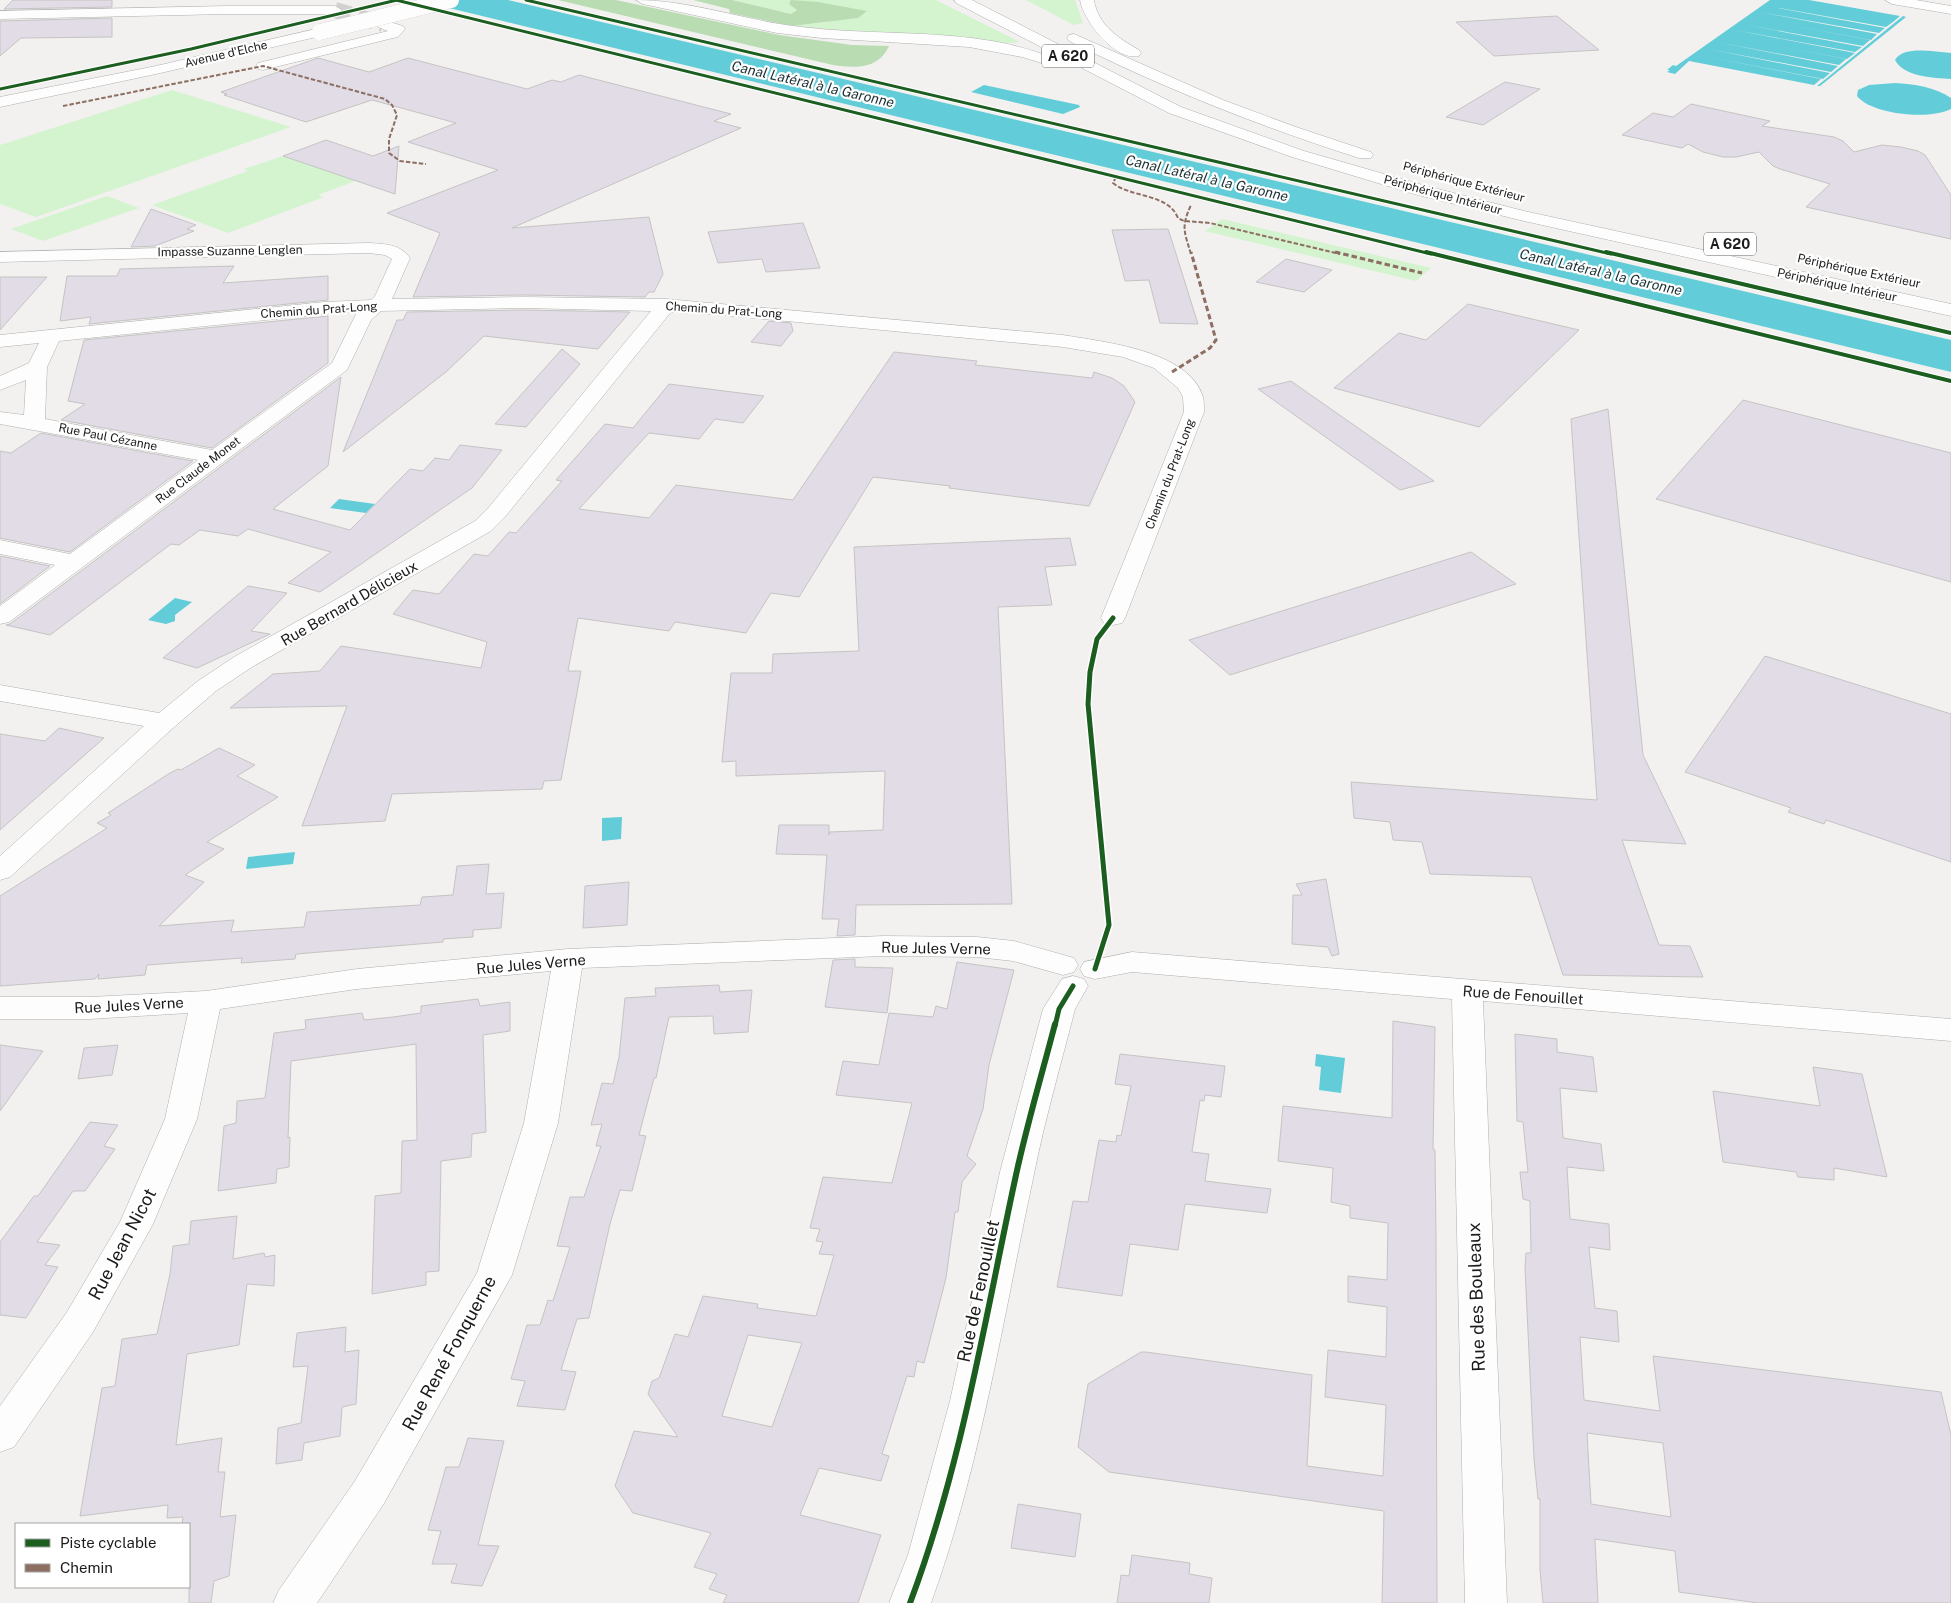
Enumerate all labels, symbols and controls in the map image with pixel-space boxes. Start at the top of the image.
street label: Avenue d'Elche [183,38,269,70]
road number: A 620 [1042,44,1094,68]
water label: Canal Latéral à la Garonne [730,57,896,111]
water label: Canal Latéral à la Garonne [1124,151,1290,205]
street label: Périphérique Extérieur [1402,159,1527,205]
street label: Périphérique Intérieur [1382,172,1504,218]
road number: A 620 [1704,232,1756,255]
street label: Impasse Suzanne Lenglen [157,243,303,259]
water label: Canal Latéral à la Garonne [1518,245,1684,299]
street label: Périphérique Extérieur [1796,251,1922,291]
street label: Périphérique Intérieur [1776,265,1898,305]
street label: Chemin du Prat-Long [260,299,378,321]
street label: Chemin du Prat-Long [665,299,783,321]
street label: Chemin du Prat-Long [1142,417,1198,531]
street label: Rue Paul Cézanne [57,421,159,453]
street label: Rue Claude Monet [153,433,243,506]
street label: Rue Bernard Délicieux [278,557,420,649]
street label: Rue Jules Verne [881,939,991,957]
street label: Rue Jules Verne [476,951,586,977]
street label: Rue de Fenouillet [1462,982,1584,1008]
street label: Rue Jules Verne [74,994,184,1016]
street label: Rue Jean Nicot [84,1185,160,1303]
street label: Rue de Fenouillet [953,1218,1003,1364]
street label: Rue des Bouleaux [1463,1222,1489,1372]
street label: Rue René Fonquerne [398,1272,500,1434]
legend [15,1523,190,1588]
text: Piste cyclable [60,1534,157,1551]
text: Chemin [60,1559,113,1576]

